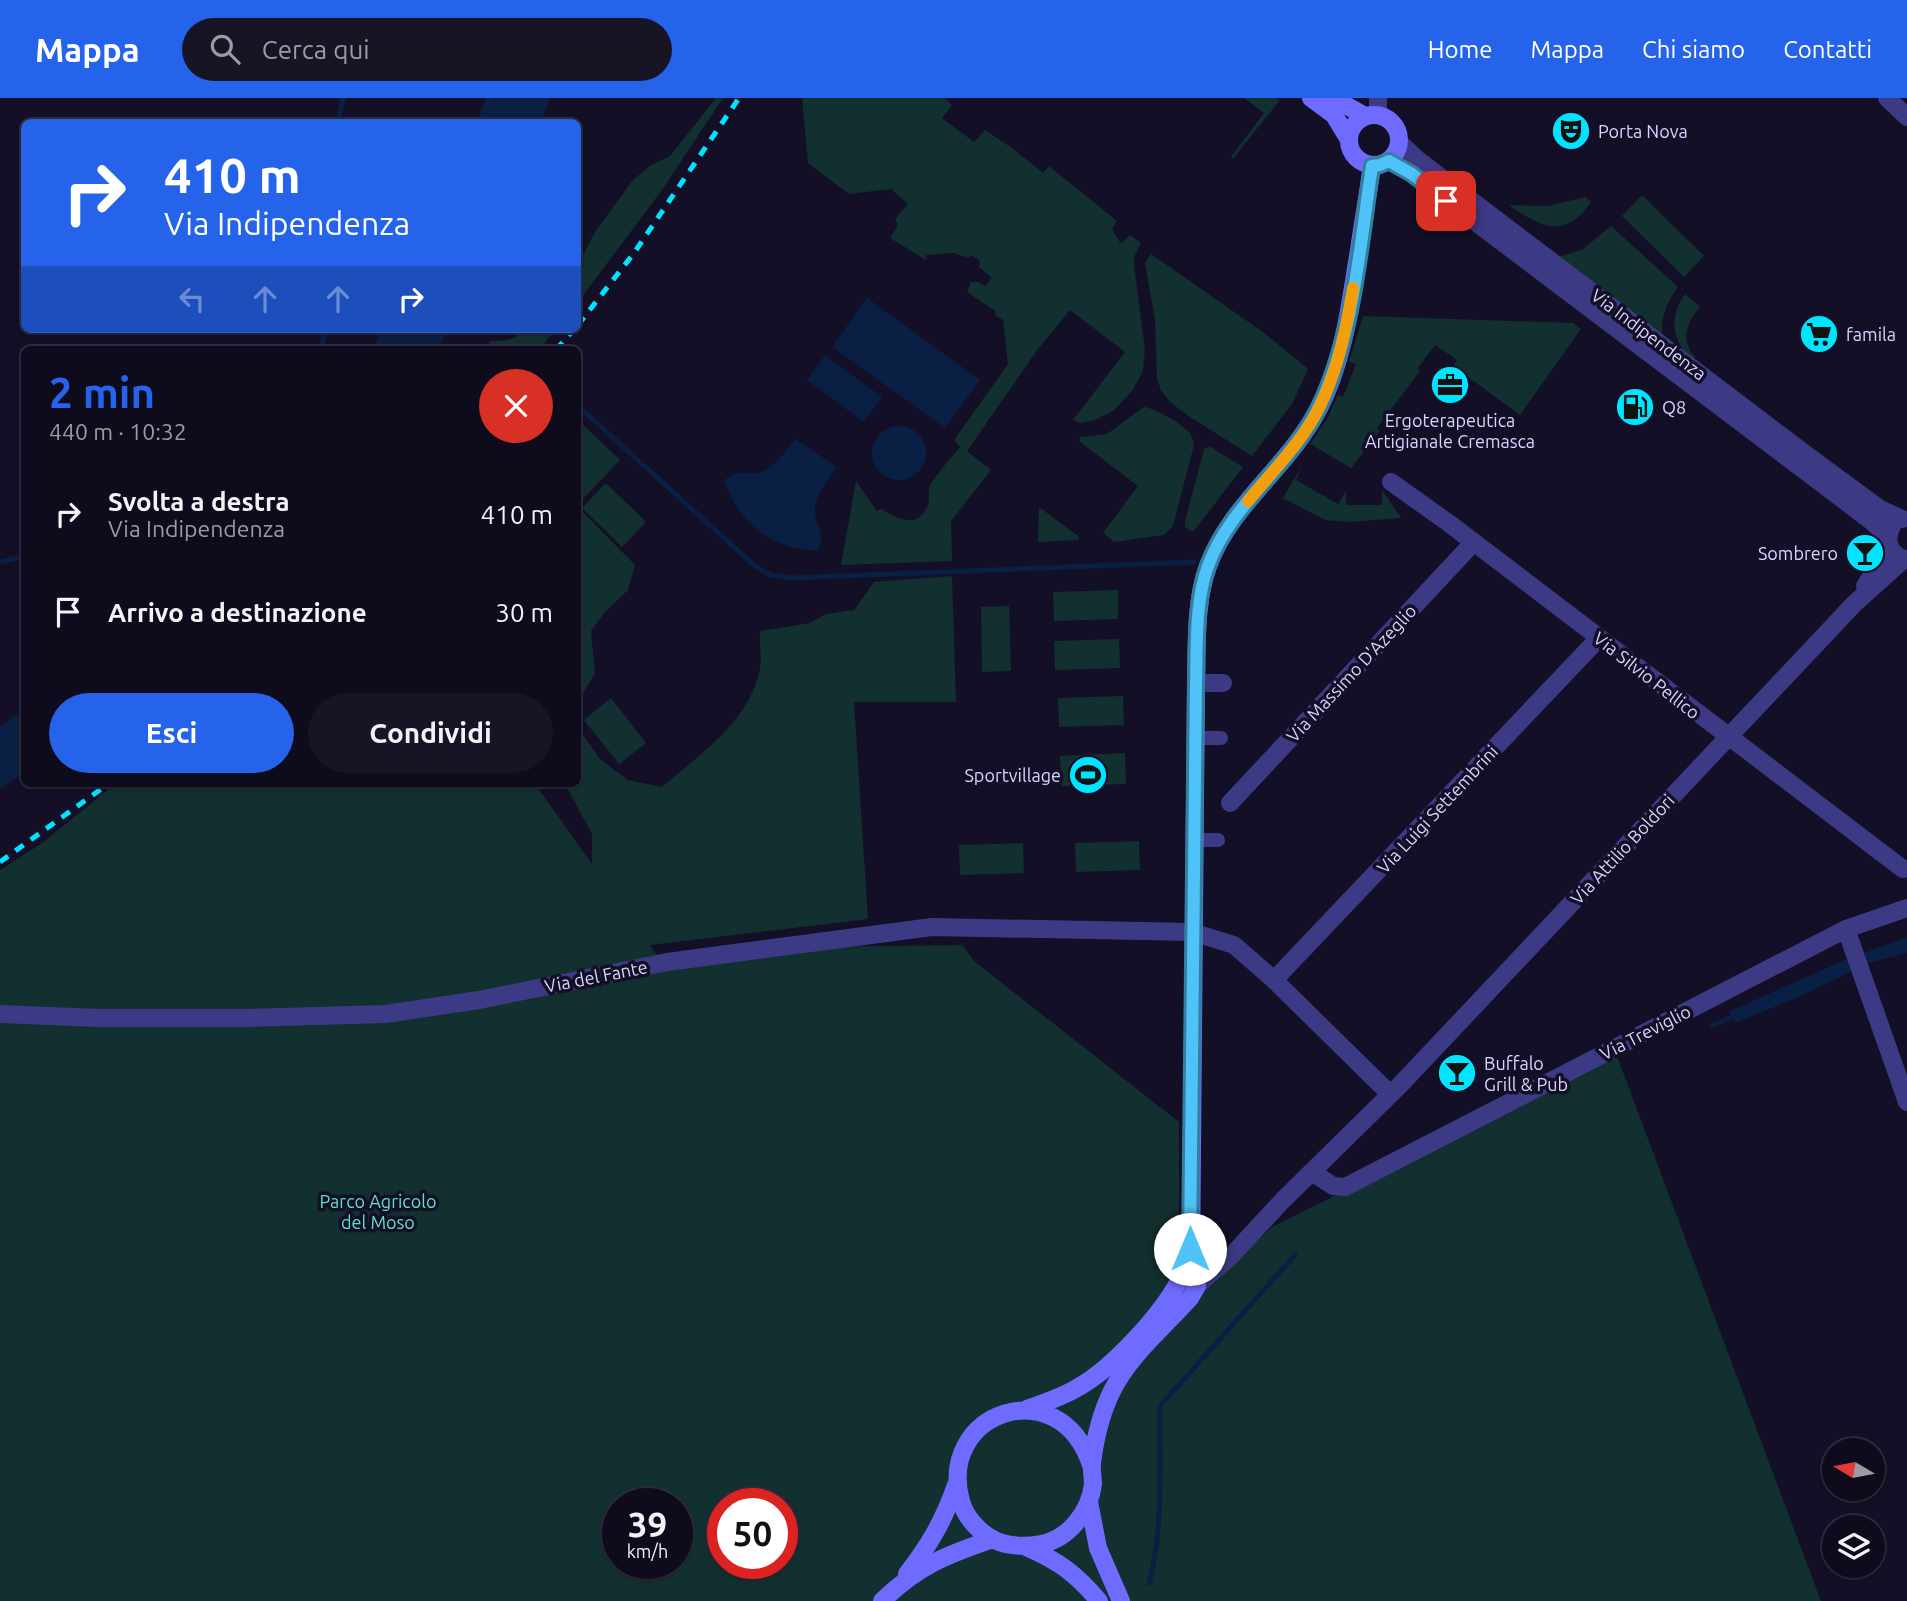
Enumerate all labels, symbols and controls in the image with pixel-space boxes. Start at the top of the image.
search box [182,18,672,81]
icon: search [206,30,244,68]
text: Mappa [35,31,140,68]
text: Cerca qui [262,35,370,64]
text: Home [1428,36,1492,63]
text: Mappa [1530,36,1604,63]
text: Chi siamo [1642,36,1745,63]
text: Contatti [1783,36,1872,63]
theatre icon: Porta Nova [1550,110,1592,152]
place label: Porta Nova [1598,121,1688,141]
icon: right [49,147,140,238]
text: 410 m [164,147,301,202]
pin [1416,171,1476,231]
icon: arrive [1427,182,1465,220]
text: Via Indipendenza [164,205,410,241]
icon: left [173,280,211,318]
icon: ahead [246,280,284,318]
icon: ahead [319,280,357,318]
icon: right [392,280,430,318]
street label: Via Indipendenza [1588,284,1710,384]
supermarket icon: famila [1798,313,1840,355]
place label: famila [1846,324,1896,344]
office icon: Ergoterapeutica Artigianale Cremasca [1429,364,1471,406]
text: 2 min [49,369,155,416]
button: close [479,369,553,443]
fuel station icon: Q8 [1614,386,1656,428]
place label: Q8 [1662,397,1686,418]
place label: Ergoterapeutica Artigianale Cremasca [1365,410,1535,451]
text: 440 m · 10:32 [49,419,187,444]
text: Svolta a destra [108,487,290,516]
icon: right [49,495,87,533]
text: 410 m [481,500,553,529]
text: Via Indipendenza [108,516,285,541]
bar icon: Sombrero [1844,532,1886,574]
place label: Sombrero [1758,543,1838,563]
icon: arrive [49,593,87,631]
text: Arrivo a destinazione [108,598,367,627]
text: 30 m [495,598,553,627]
street label: Via Massimo D'Azeglio [1282,600,1420,746]
street label: Via Silvio Pellico [1590,627,1704,723]
button: Esci [49,693,294,773]
button: Condividi [308,693,553,773]
street label: Via Luigi Settembrini [1372,741,1502,877]
sports icon: Sportvillage [1067,754,1109,796]
place label: Sportvillage [964,765,1061,785]
street label: Via Attilio Boldori [1566,790,1678,908]
street label: Via del Fante [543,956,649,996]
street label: Via Treviglio [1596,1001,1694,1063]
bar icon: Buffalo Grill & Pub [1436,1052,1478,1094]
place label: Buffalo Grill & Pub [1484,1053,1568,1094]
park label: Parco Agricolo del Moso [320,1191,436,1232]
position arrow [1153,1212,1227,1286]
north arrow [1822,1438,1885,1502]
map controls [1822,1438,1885,1578]
speed limit sign: 50 [707,1488,798,1579]
text: 39 [628,1504,667,1544]
button: layers [1822,1515,1885,1578]
text: km/h [627,1541,668,1561]

